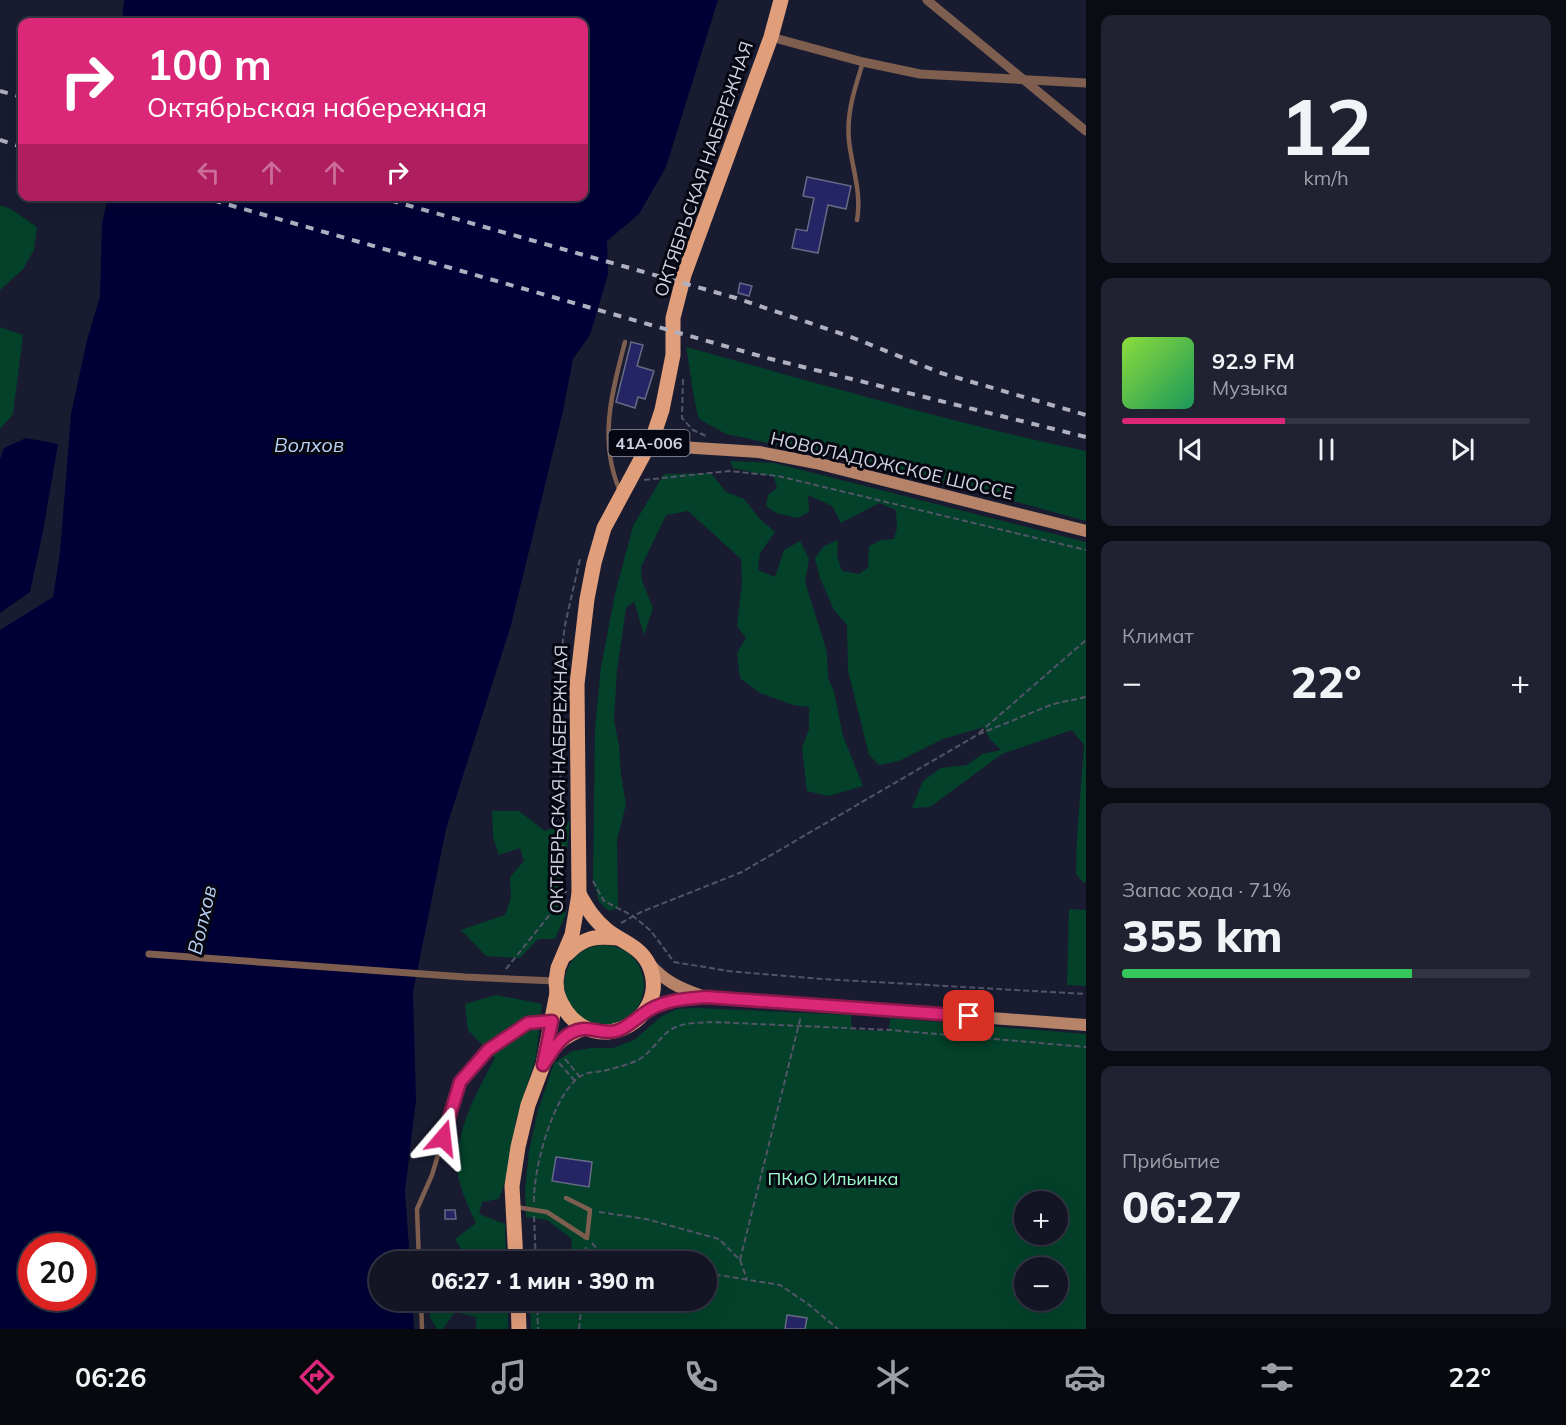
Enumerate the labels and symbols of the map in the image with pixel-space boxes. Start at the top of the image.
street label: ОКТЯБРЬСКАЯ НАБЕРЕЖНАЯ [649,38,758,300]
street label: НОВОЛАДОЖСКОЕ ШОССЕ [768,426,1016,505]
road number: 41А-006 [608,430,690,456]
water label: Волхов [274,432,344,457]
street label: ОКТЯБРЬСКАЯ НАБЕРЕЖНАЯ [545,644,572,913]
water label: Волхов [181,883,222,957]
pin [943,990,994,1041]
position arrow [411,1106,475,1170]
park label: ПКиО Ильинка [768,1167,898,1190]
speed limit sign: 20 [18,1233,96,1311]

